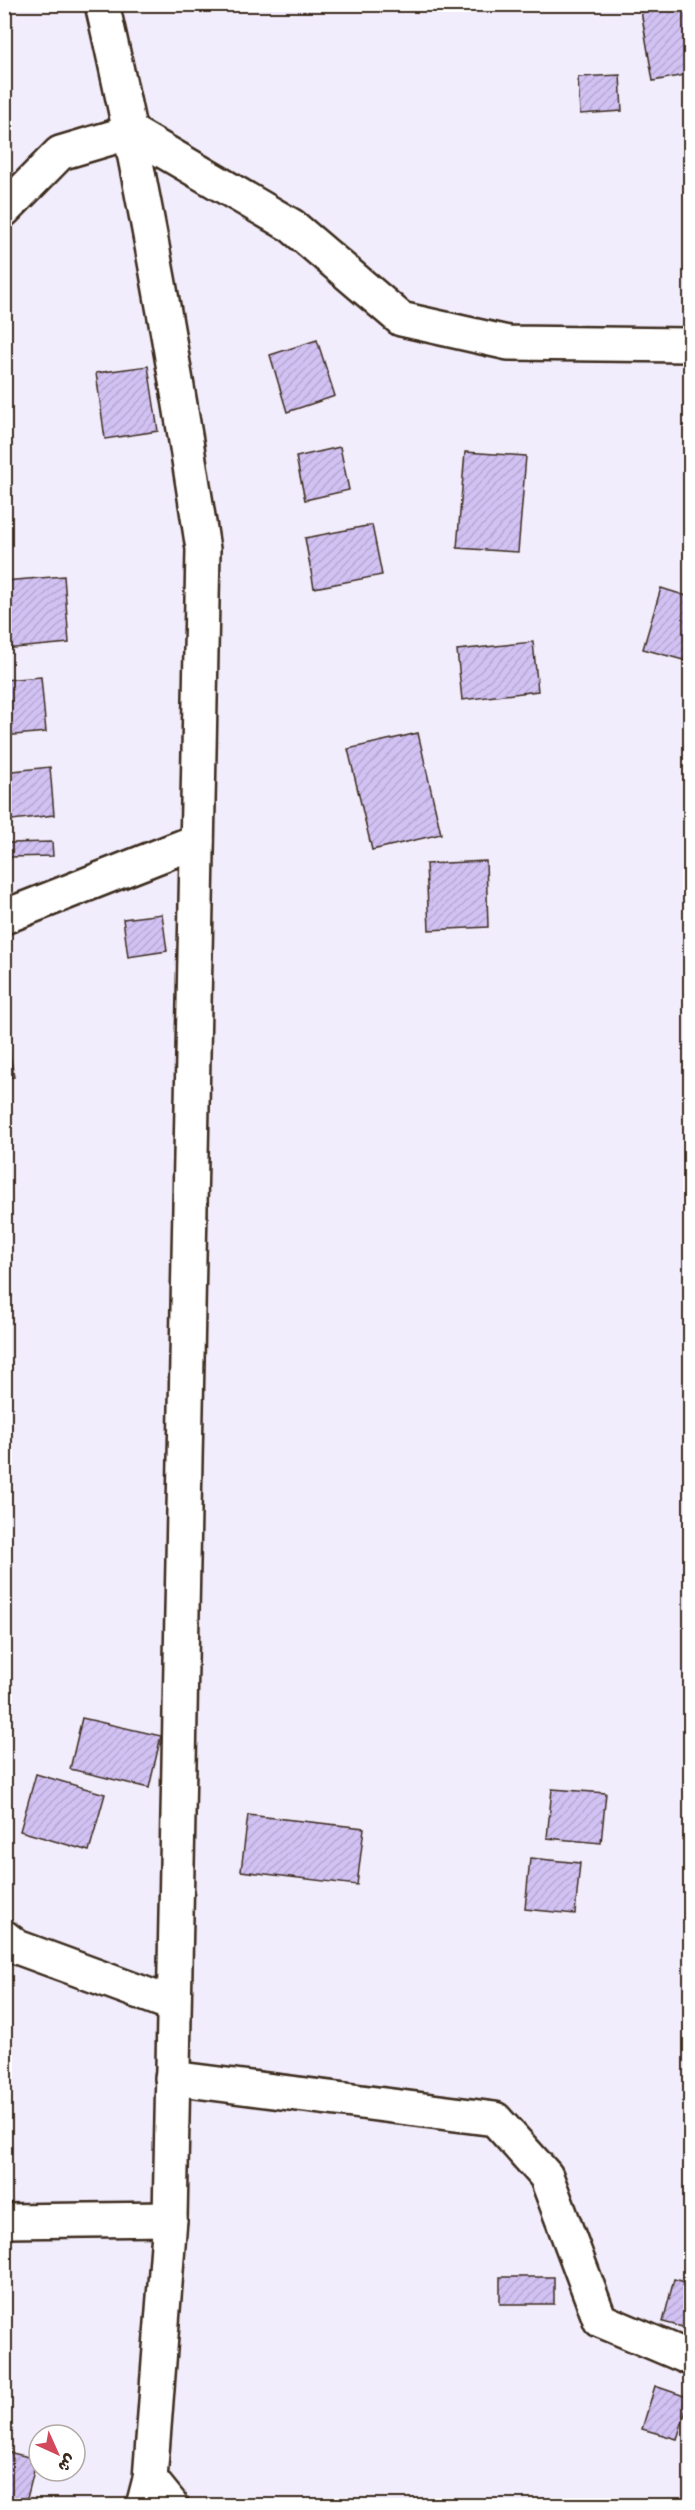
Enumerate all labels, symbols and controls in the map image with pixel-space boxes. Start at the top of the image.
north arrow [27,2423,87,2483]
text: ش [52,2448,78,2474]

